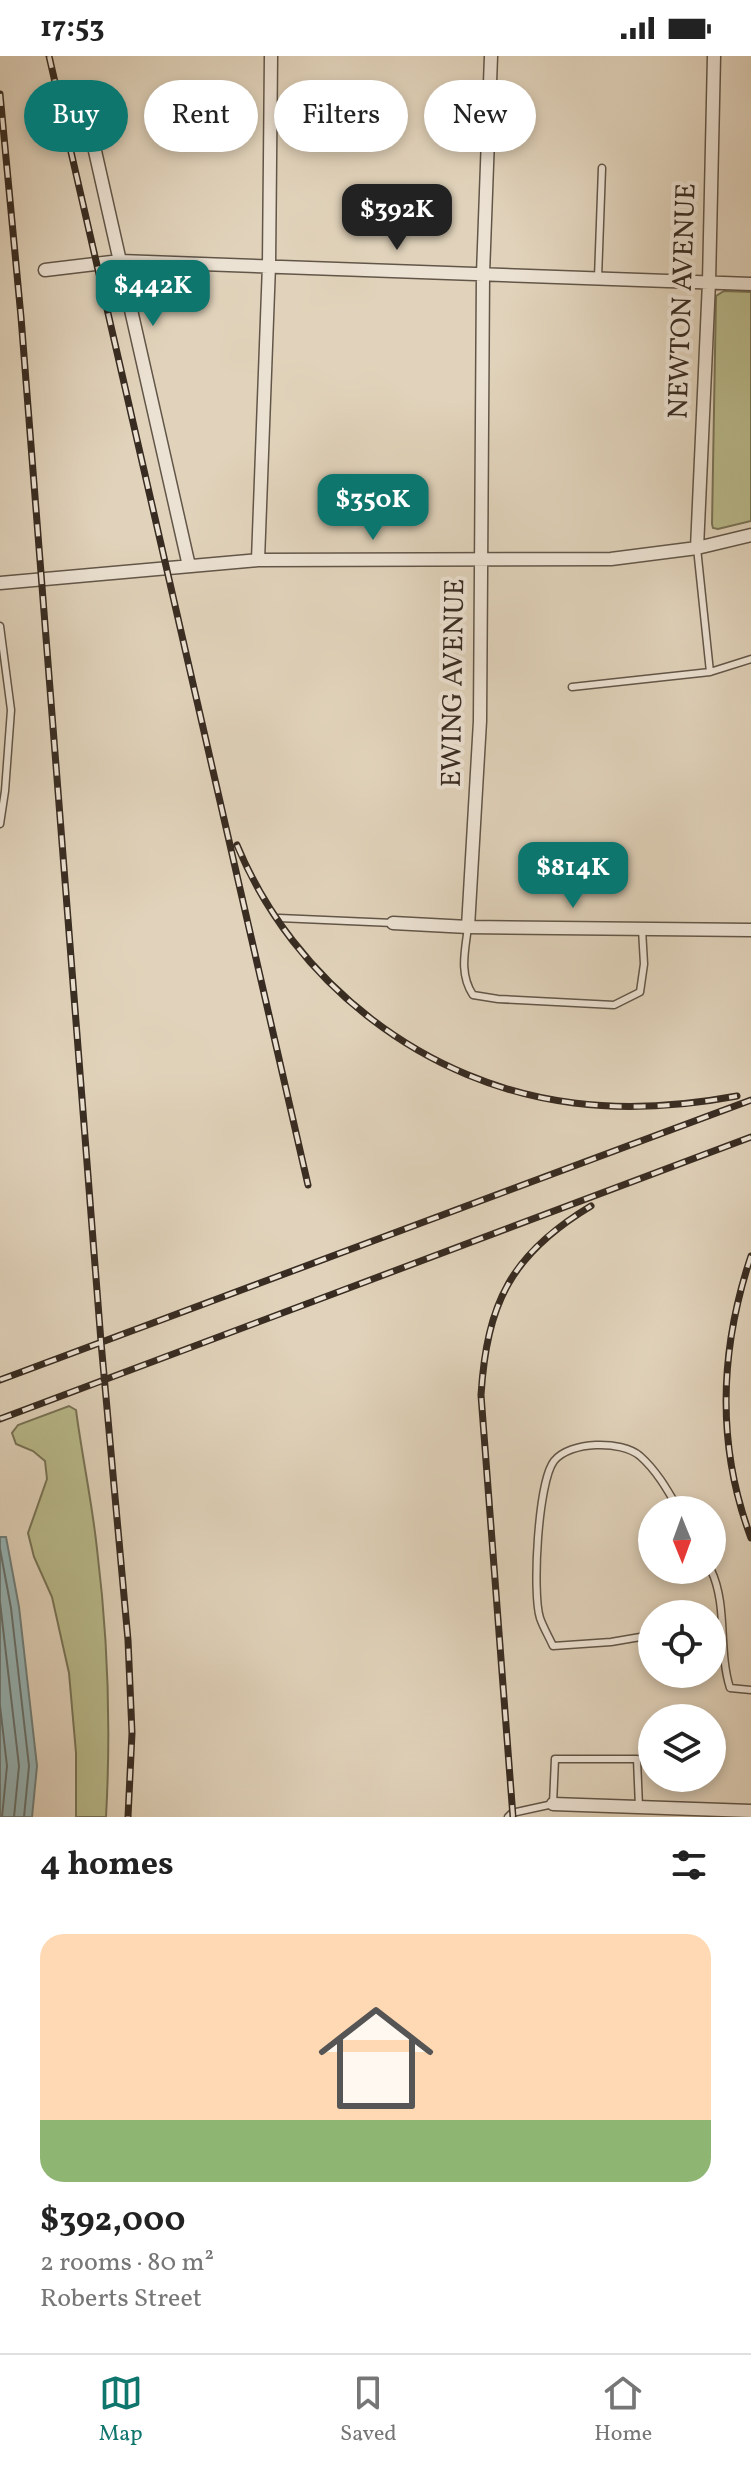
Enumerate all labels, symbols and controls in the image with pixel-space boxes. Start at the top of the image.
text: 17:53 [40,7,105,49]
chip: Buy [24,80,128,152]
chip: Rent [144,80,258,152]
chip: Filters [274,80,408,152]
chip: New [424,80,536,152]
street label: NEWTON AVENUE [659,182,707,420]
pin: $392K [341,184,453,252]
text: $392K [360,192,434,228]
pin: $442K [97,260,209,328]
text: $442K [114,268,192,304]
pin: $350K [317,474,429,542]
text: $350K [336,482,410,518]
street label: EWING AVENUE [433,578,475,788]
pin: $814K [517,842,629,910]
text: $814K [536,850,610,886]
north arrow [638,1496,726,1584]
map controls [638,1496,726,1792]
button: locate [638,1600,726,1688]
button: layers [638,1704,726,1792]
text: 4 homes [40,1842,174,1889]
icon: filters [667,1843,711,1887]
icon: home [304,1986,448,2130]
text: $392,000 [40,2198,186,2245]
text: 2 rooms · 80 m² [40,2245,214,2281]
text: Roberts Street [40,2281,202,2317]
tab: Map [99,2371,143,2450]
tab: Saved [340,2371,397,2450]
tab: Home [594,2371,652,2450]

